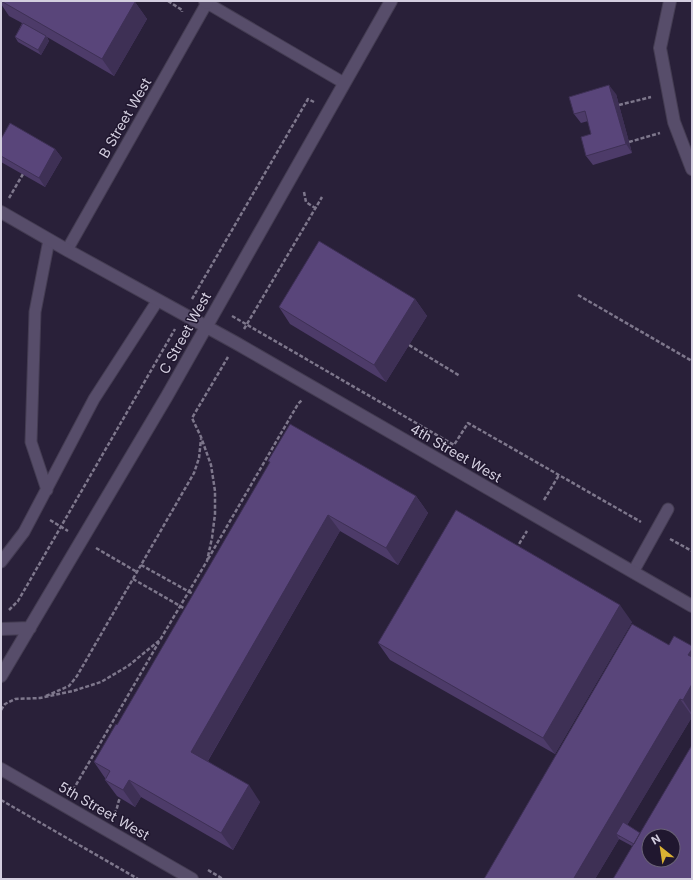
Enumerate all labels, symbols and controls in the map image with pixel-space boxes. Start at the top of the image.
street label: B Street West [95,74,155,161]
street label: C Street West [155,289,214,377]
street label: 4th Street West [408,420,505,486]
street label: 5th Street West [56,778,153,844]
north arrow [641,828,681,868]
text: N [649,831,663,847]

